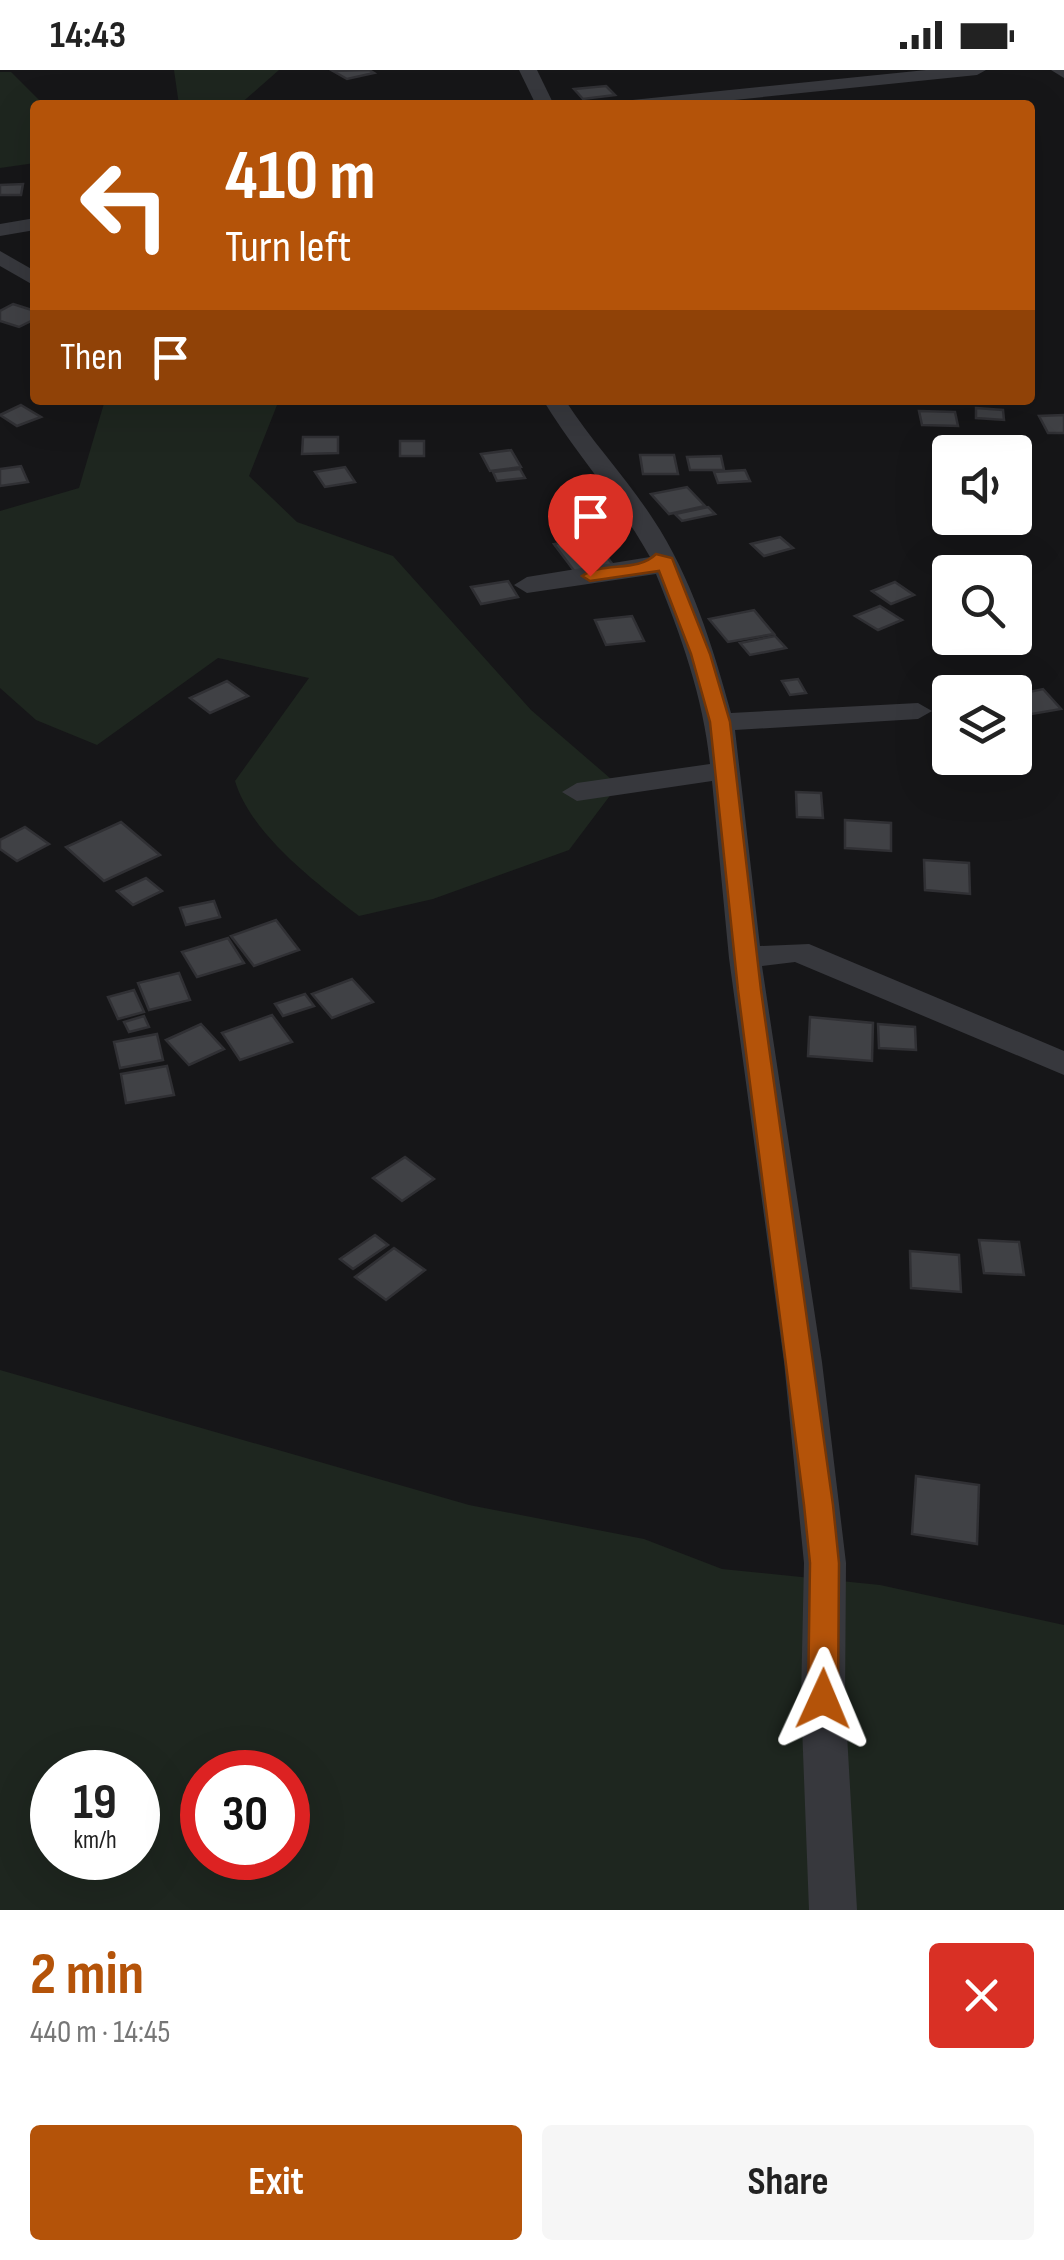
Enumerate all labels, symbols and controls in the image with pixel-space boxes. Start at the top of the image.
text: 14:43 [50,13,126,58]
text: 410 m [225,135,376,219]
icon: left [60,140,190,270]
text: Turn left [225,220,351,275]
icon: arrive [143,330,198,385]
text: Then [60,335,123,380]
map controls [932,435,1032,775]
button: sound [932,435,1032,535]
pin [548,474,633,577]
icon: arrive [563,489,618,544]
button: search [932,555,1032,655]
button: layers [932,675,1032,775]
position arrow [771,1647,875,1751]
speed limit sign: 30 [180,1750,310,1880]
text: 19 [73,1773,117,1833]
text: km/h [73,1825,117,1856]
text: 2 min [30,1939,144,2011]
button: close [929,1943,1034,2048]
text: 440 m · 14:45 [30,2013,170,2052]
button: Exit [30,2125,522,2240]
button: Share [542,2125,1034,2240]

